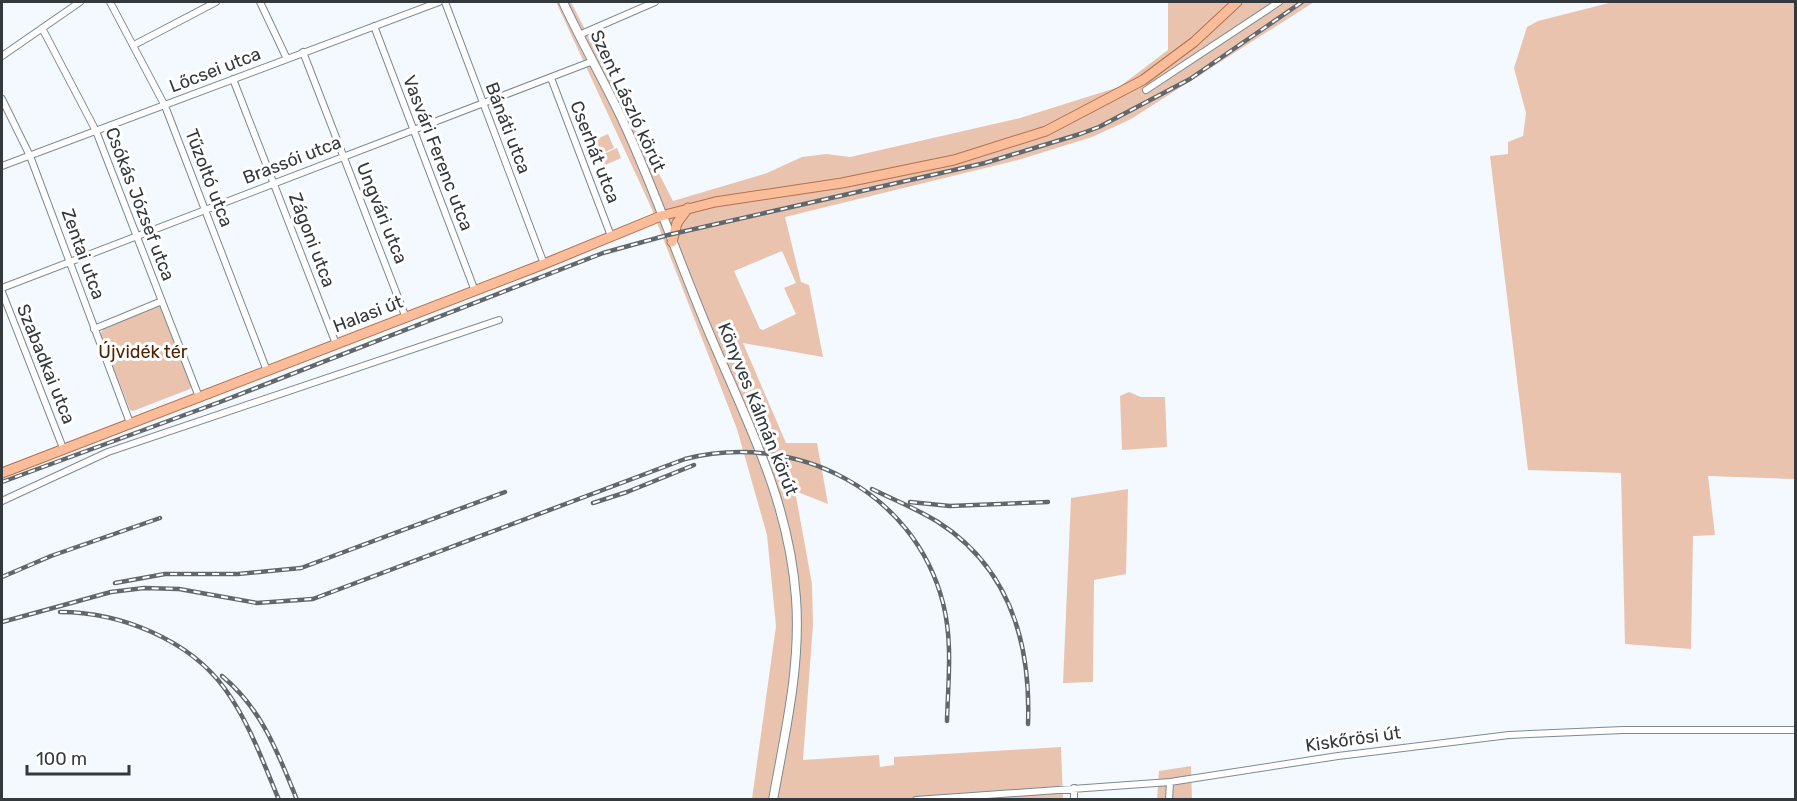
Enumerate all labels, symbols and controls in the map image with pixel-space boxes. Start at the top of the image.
street label: Szent László körút [585,27,671,175]
street label: Lőcsei utca [166,43,264,97]
street label: Vasvári Ferenc utca [398,72,478,234]
street label: Bánáti utca [480,79,536,177]
street label: Cserhát utca [565,98,625,206]
street label: Csókás József utca [101,124,179,284]
street label: Tűzoltó utca [180,126,238,230]
street label: Brassói utca [240,131,344,189]
street label: Ungvári utca [352,159,412,267]
street label: Zágoni utca [284,190,340,290]
street label: Zentai utca [56,206,110,302]
street label: Halasi út [330,291,406,337]
street label: Szabadkai utca [12,301,80,427]
street label: Könyves Kálmán körút [713,319,803,499]
park label: Újvidék tér [98,341,188,363]
street label: Kiskőrösi út [1304,721,1402,757]
scale bar [27,738,129,776]
text: 100 m [36,748,87,770]

